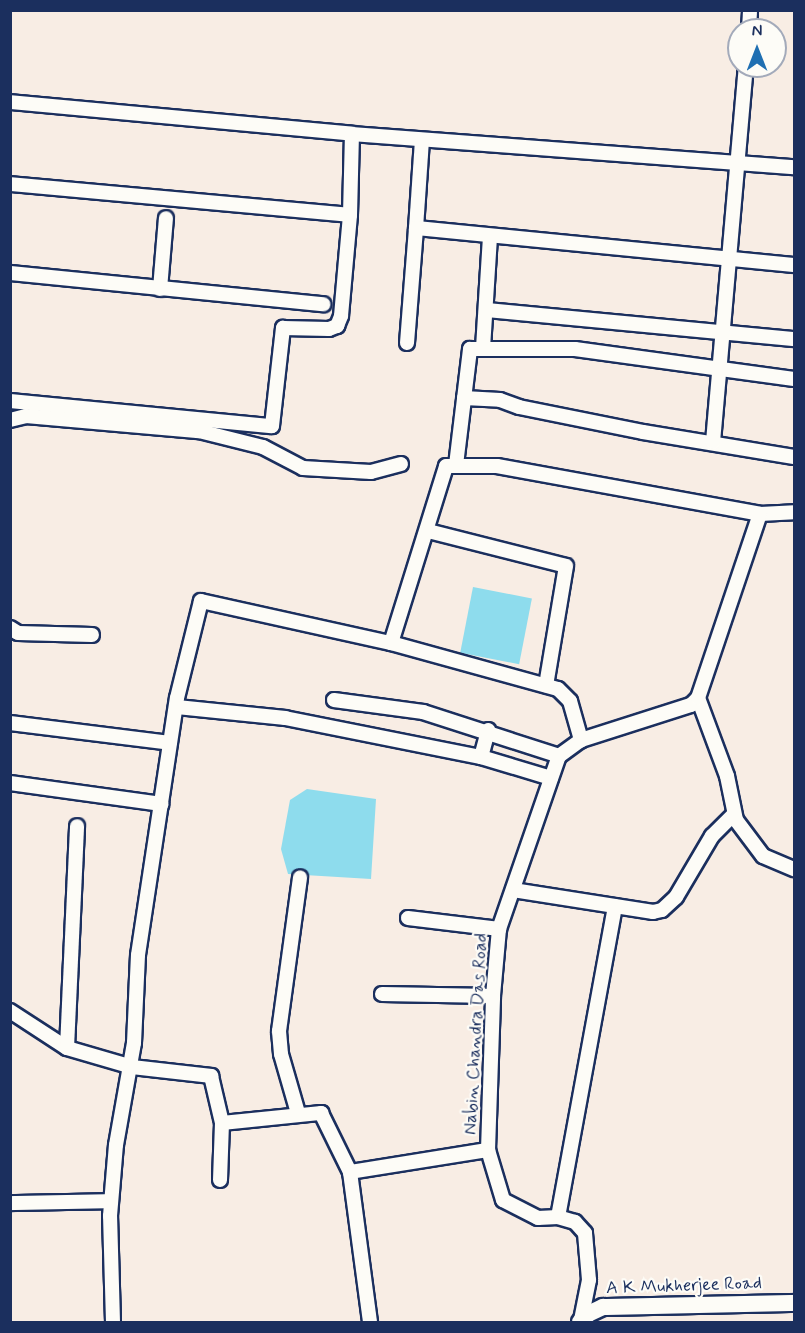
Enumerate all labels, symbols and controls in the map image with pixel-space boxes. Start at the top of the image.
north arrow [727,18,787,78]
text: N [752,21,762,42]
street label: Nabin Chandra Das Road [460,934,492,1134]
street label: A K Mukherjee Road [606,1272,762,1300]

